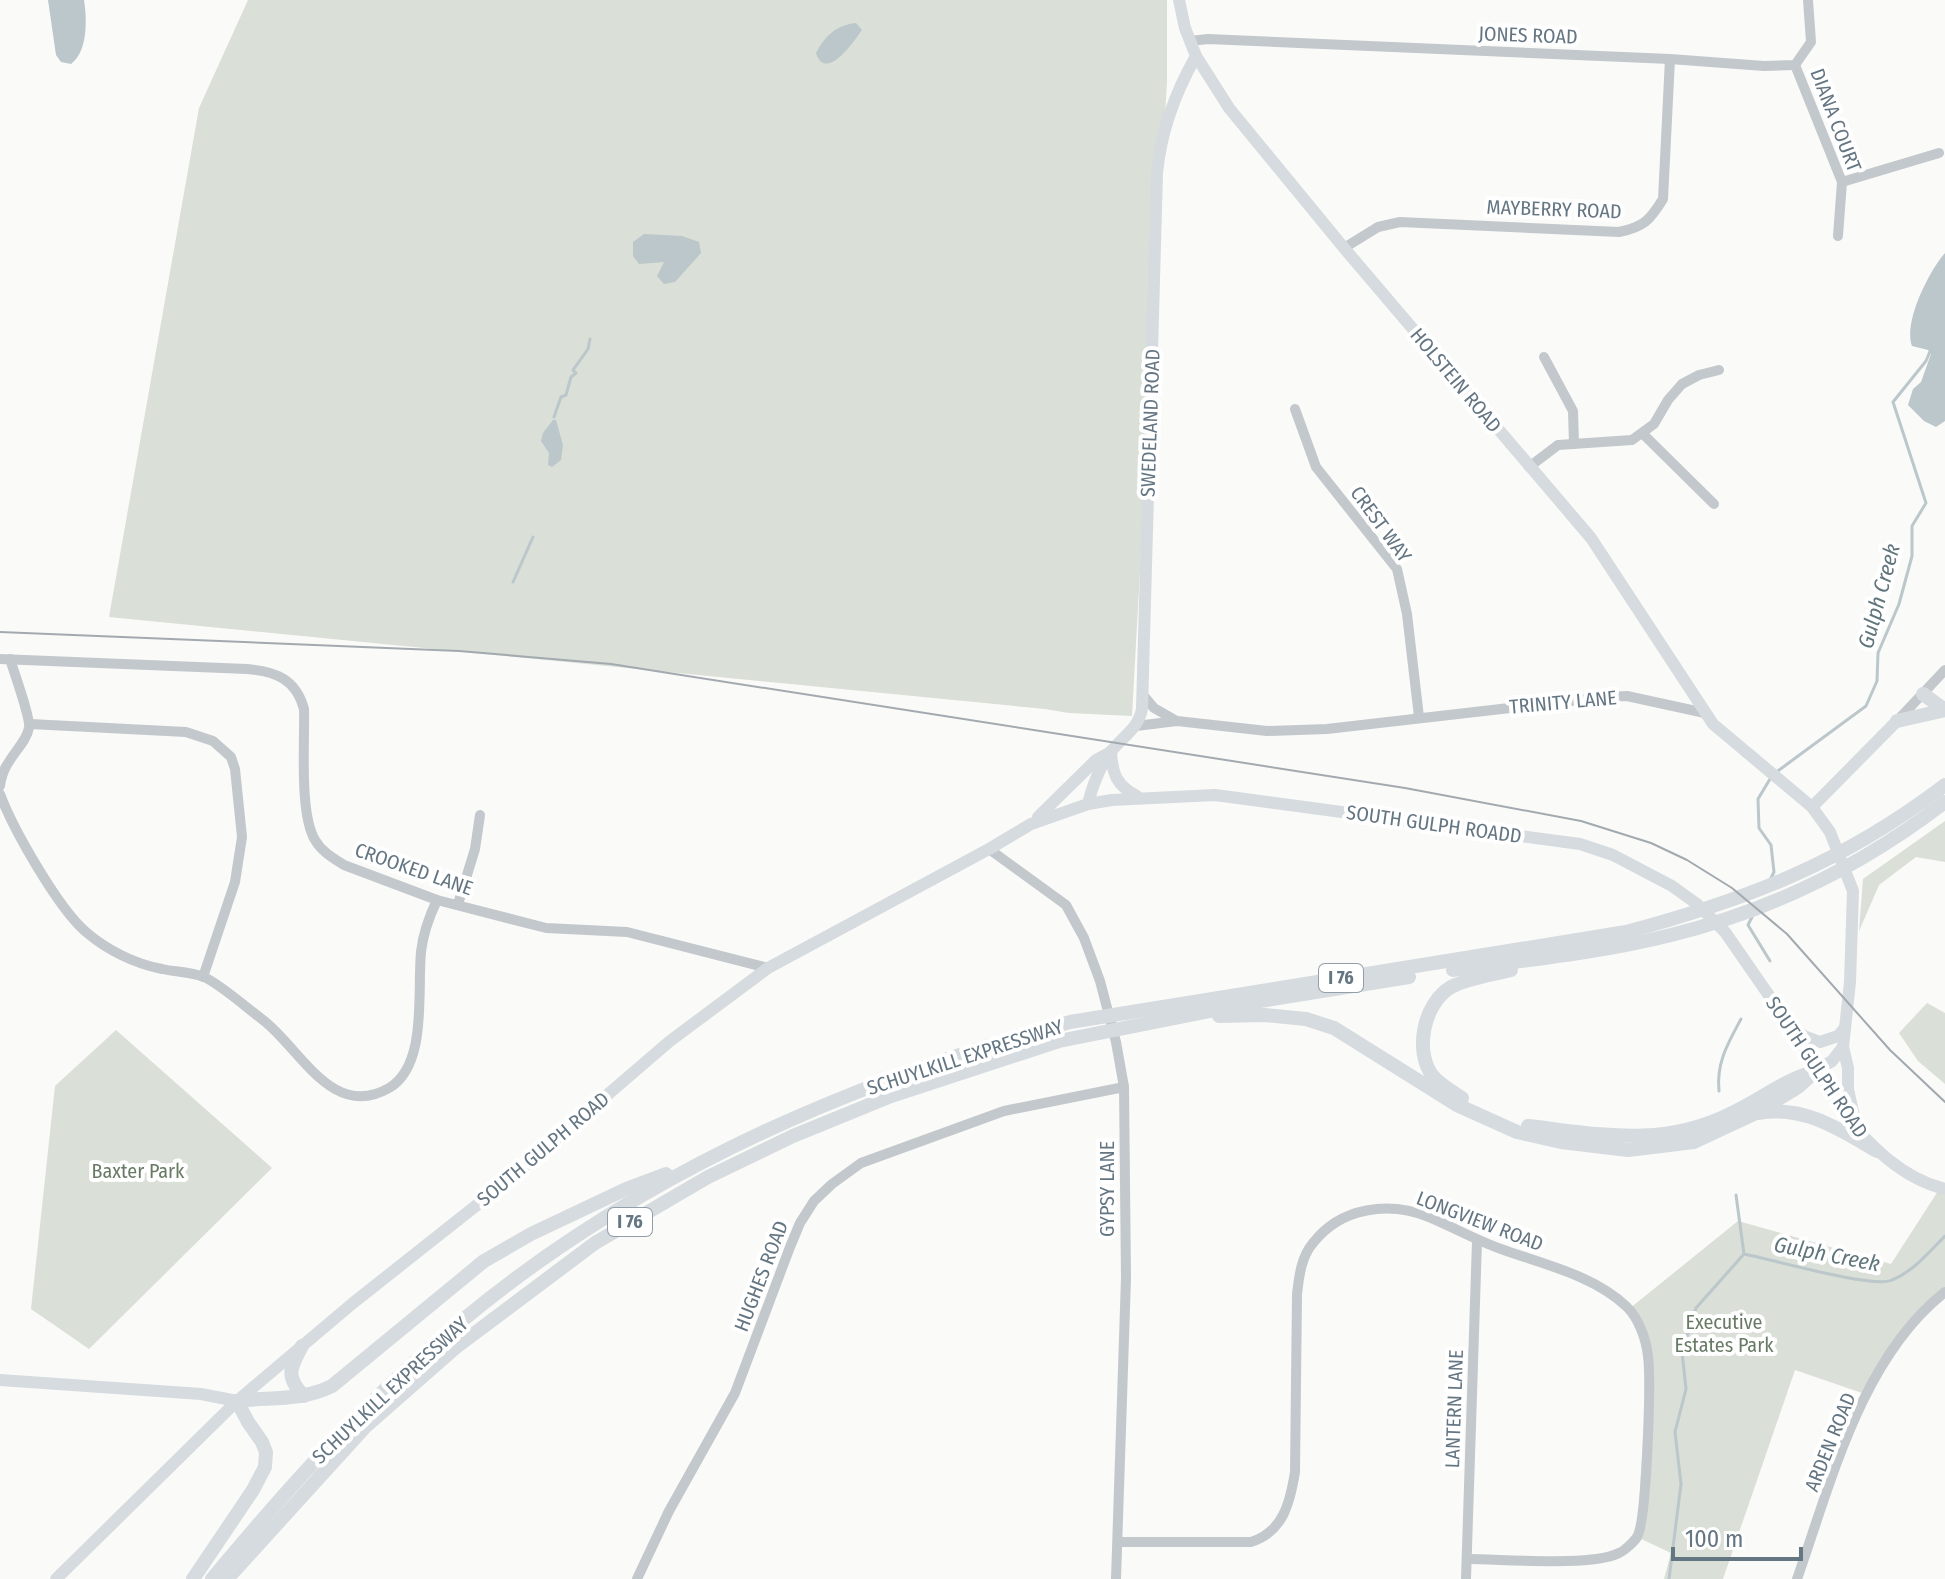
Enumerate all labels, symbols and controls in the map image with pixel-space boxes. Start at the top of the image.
street label: JONES ROAD [1478,21,1578,49]
street label: DIANA COURT [1805,65,1867,176]
street label: MAYBERRY ROAD [1486,195,1622,223]
street label: HOLSTEIN ROAD [1405,323,1507,437]
street label: SWEDELAND ROAD [1135,349,1165,497]
street label: CREST WAY [1345,481,1417,567]
water label: Gulph Creek [1852,541,1906,651]
street label: TRINITY LANE [1508,685,1618,719]
street label: SOUTH GULPH ROADD [1345,800,1523,848]
street label: CROOKED LANE [352,838,476,900]
road number: I 76 [1319,964,1363,992]
street label: SOUTH GULPH ROAD [1761,992,1873,1142]
street label: SCHUYLKILL EXPRESSWAY [864,1014,1066,1100]
street label: SOUTH GULPH ROAD [472,1087,614,1211]
street label: GYPSY LANE [1095,1141,1119,1237]
park label: Baxter Park [92,1159,185,1183]
street label: LONGVIEW ROAD [1413,1186,1547,1256]
road number: I 76 [608,1208,652,1236]
street label: HUGHES ROAD [729,1217,793,1335]
water label: Gulph Creek [1772,1231,1882,1278]
park label: Executive Estates Park [1675,1310,1774,1357]
street label: SCHUYLKILL EXPRESSWAY [307,1311,473,1469]
street label: LANTERN LANE [1440,1349,1468,1469]
street label: ARDEN ROAD [1799,1389,1861,1495]
scale bar [1673,1511,1801,1561]
text: 100 m [1685,1525,1743,1553]

